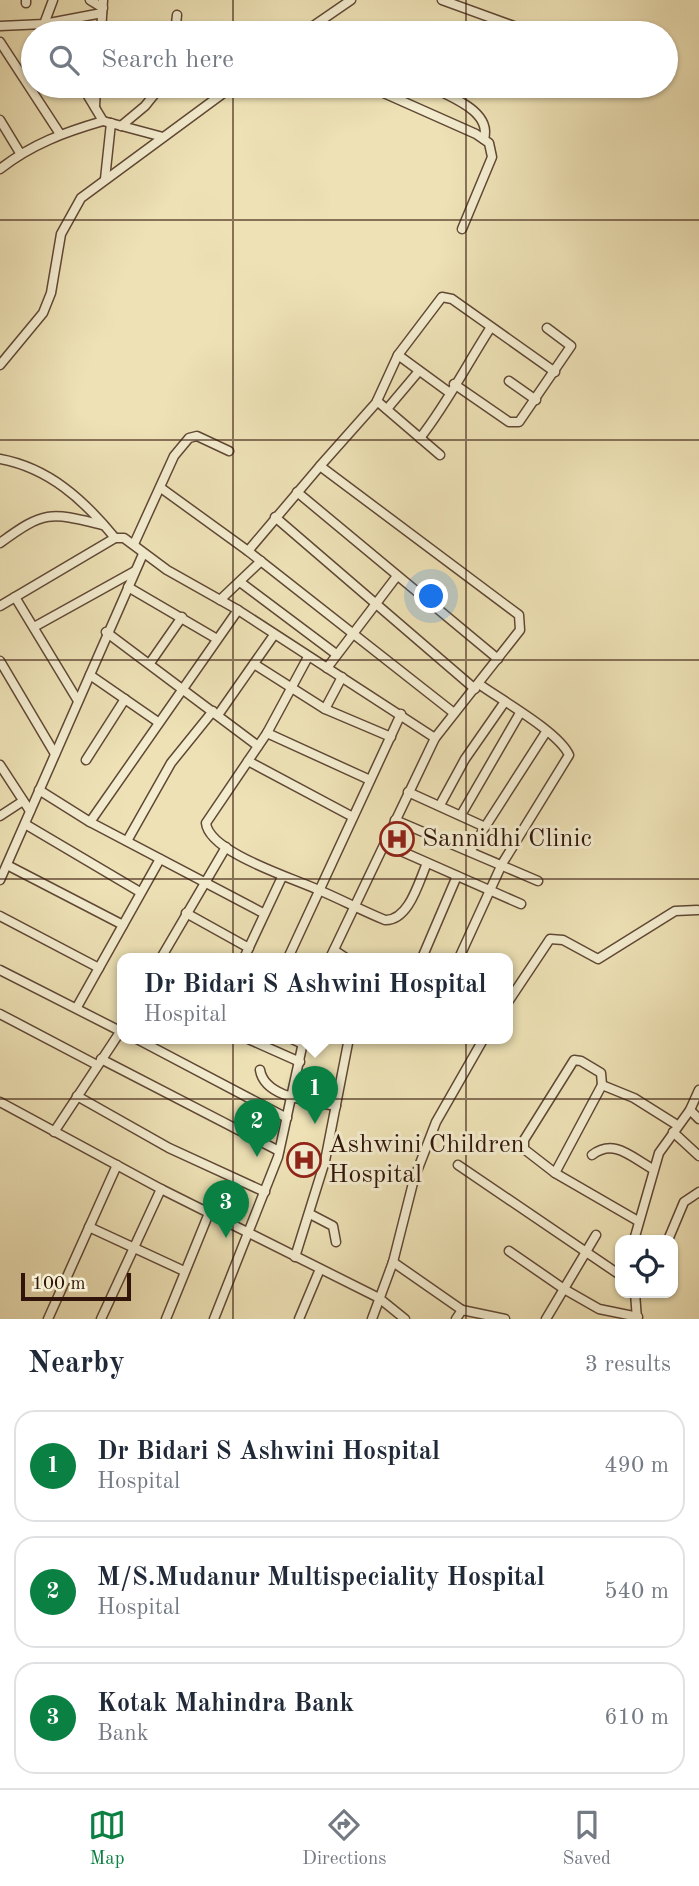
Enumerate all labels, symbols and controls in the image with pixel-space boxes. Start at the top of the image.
search box [21,21,678,98]
icon: search [45,41,83,79]
text: Search here [101,47,234,73]
your location [414,579,448,613]
hospital icon: Sannidhi Clinic [378,820,416,858]
place label: Sannidhi Clinic [422,826,592,852]
popup [117,953,513,1044]
text: Dr Bidari S Ashwini Hospital [144,972,486,998]
text: Hospital [144,1003,227,1026]
pin: 1 [292,1066,338,1124]
pin: 2 [234,1099,280,1157]
place label: Ashwini Children Hospital [328,1132,525,1188]
hospital icon: Ashwini Children Hospital [285,1141,323,1179]
pin: 3 [203,1180,249,1238]
map controls [615,1235,678,1298]
button: locate [615,1235,678,1298]
scale bar [21,1270,131,1302]
text: 100 m [32,1275,85,1294]
text: Nearby [28,1349,125,1379]
text: 3 results [585,1353,671,1376]
text: Dr Bidari S Ashwini Hospital [97,1439,440,1465]
text: 1 [46,1454,60,1477]
text: 490 m [604,1454,669,1477]
text: Hospital [97,1470,180,1493]
text: M/S.Mudanur Multispeciality Hospital [97,1565,545,1591]
text: 2 [46,1580,60,1603]
text: 540 m [604,1580,669,1603]
text: Hospital [97,1596,180,1619]
text: Kotak Mahindra Bank [97,1691,354,1717]
text: 3 [46,1706,60,1729]
text: 610 m [604,1706,669,1729]
text: Bank [97,1722,149,1745]
tab: Map [88,1806,126,1871]
tab: Directions [302,1806,387,1871]
tab: Saved [563,1806,611,1871]

